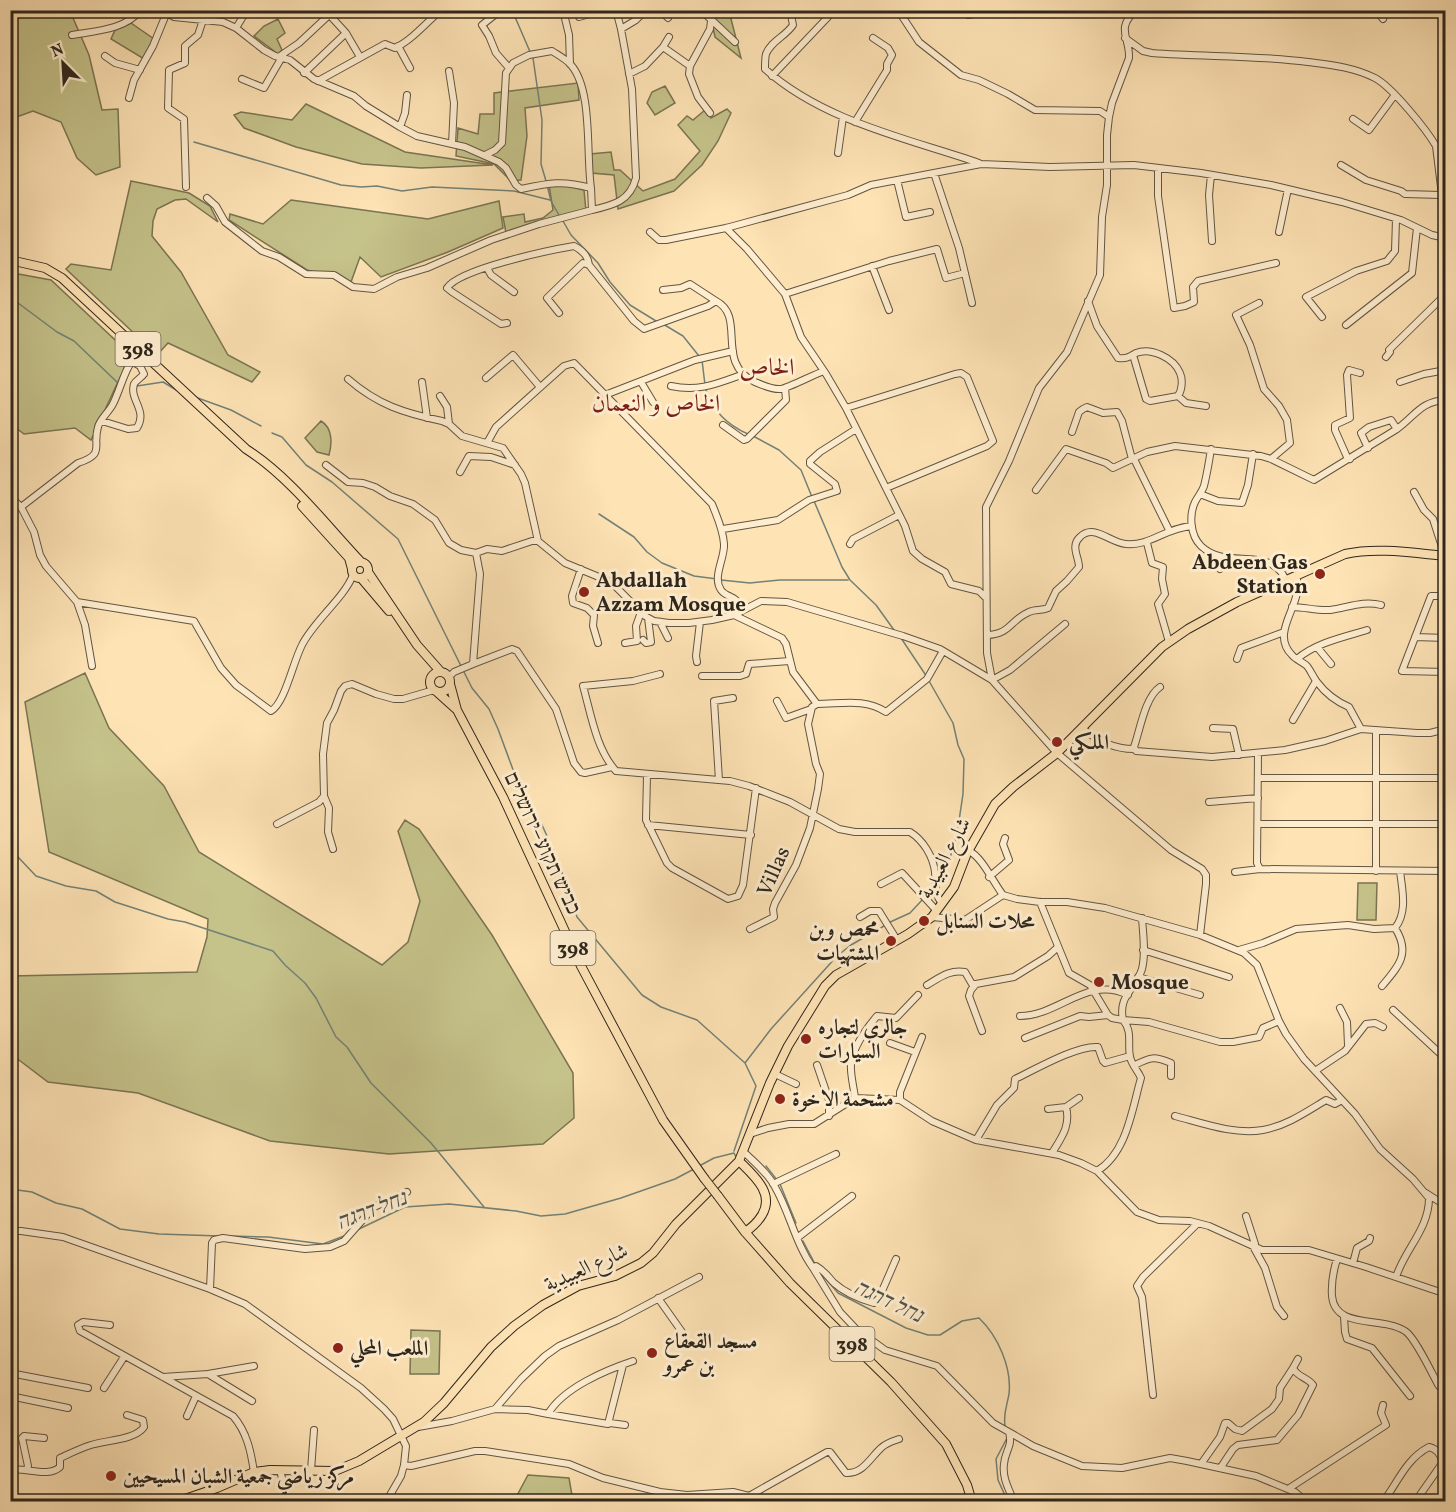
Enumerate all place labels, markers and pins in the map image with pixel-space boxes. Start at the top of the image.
place label: Abdeen Gas Station [1192,549,1308,602]
place label: Abdallah Azzam Mosque [596,567,746,620]
marker: Abdeen Gas Station [1313,567,1327,581]
marker: Abdallah Azzam Mosque [577,585,591,599]
place label: الملكي [1069,729,1109,761]
marker: الملكي [1050,735,1064,749]
place label: محلات السنابل [936,908,1036,937]
marker: محلات السنابل [917,914,931,928]
place label: محمص وبن المشتهيات [809,916,879,969]
marker: محمص وبن المشتهيات [884,934,898,948]
place label: Mosque [1111,969,1189,998]
marker: Mosque [1092,975,1106,989]
place label: جالري لتجاره السيارات [818,1014,908,1067]
marker: جالري لتجاره السيارات [799,1032,813,1046]
place label: مشحمة الاخوة [792,1086,894,1115]
marker: مشحمة الاخوة [773,1092,787,1106]
place label: مسجد القعقاع بن عمرو [662,1328,757,1381]
place label: الملعب المحلي [349,1335,428,1368]
marker: الملعب المحلي [331,1341,345,1355]
marker: مسجد القعقاع بن عمرو [645,1346,659,1360]
place label: مركز رياضي جمعية الشبان المسيحيين [123,1463,354,1496]
marker: مركز رياضي جمعية الشبان المسيحيين [104,1469,118,1483]

